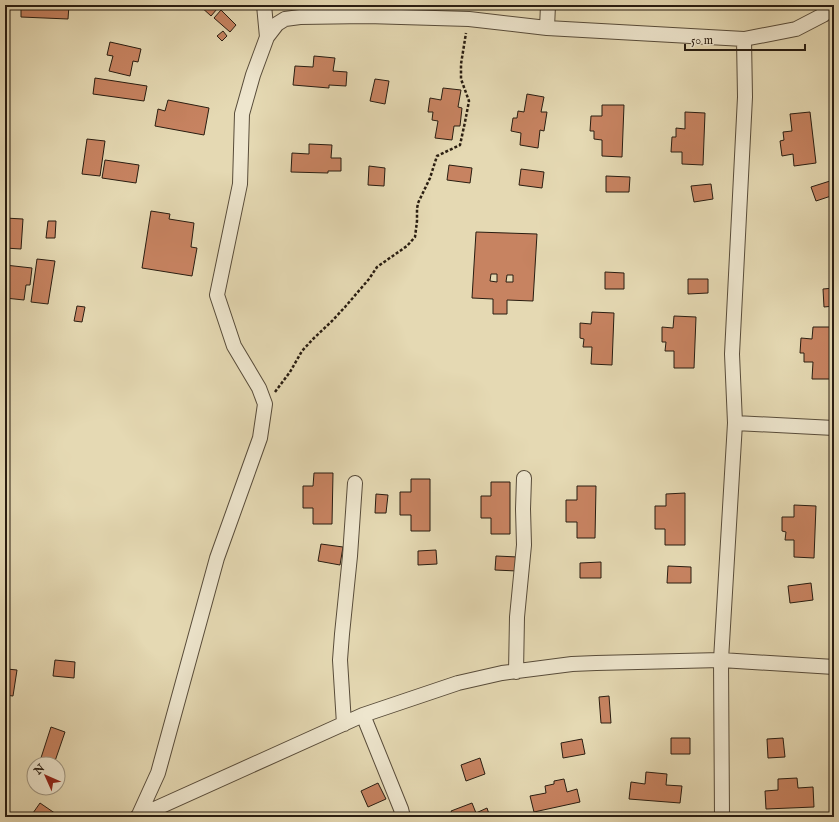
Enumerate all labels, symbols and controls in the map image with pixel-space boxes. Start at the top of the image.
scale bar [685,26,805,52]
text: 50 m [691,33,713,48]
north arrow [26,756,66,796]
text: N [31,761,48,779]

